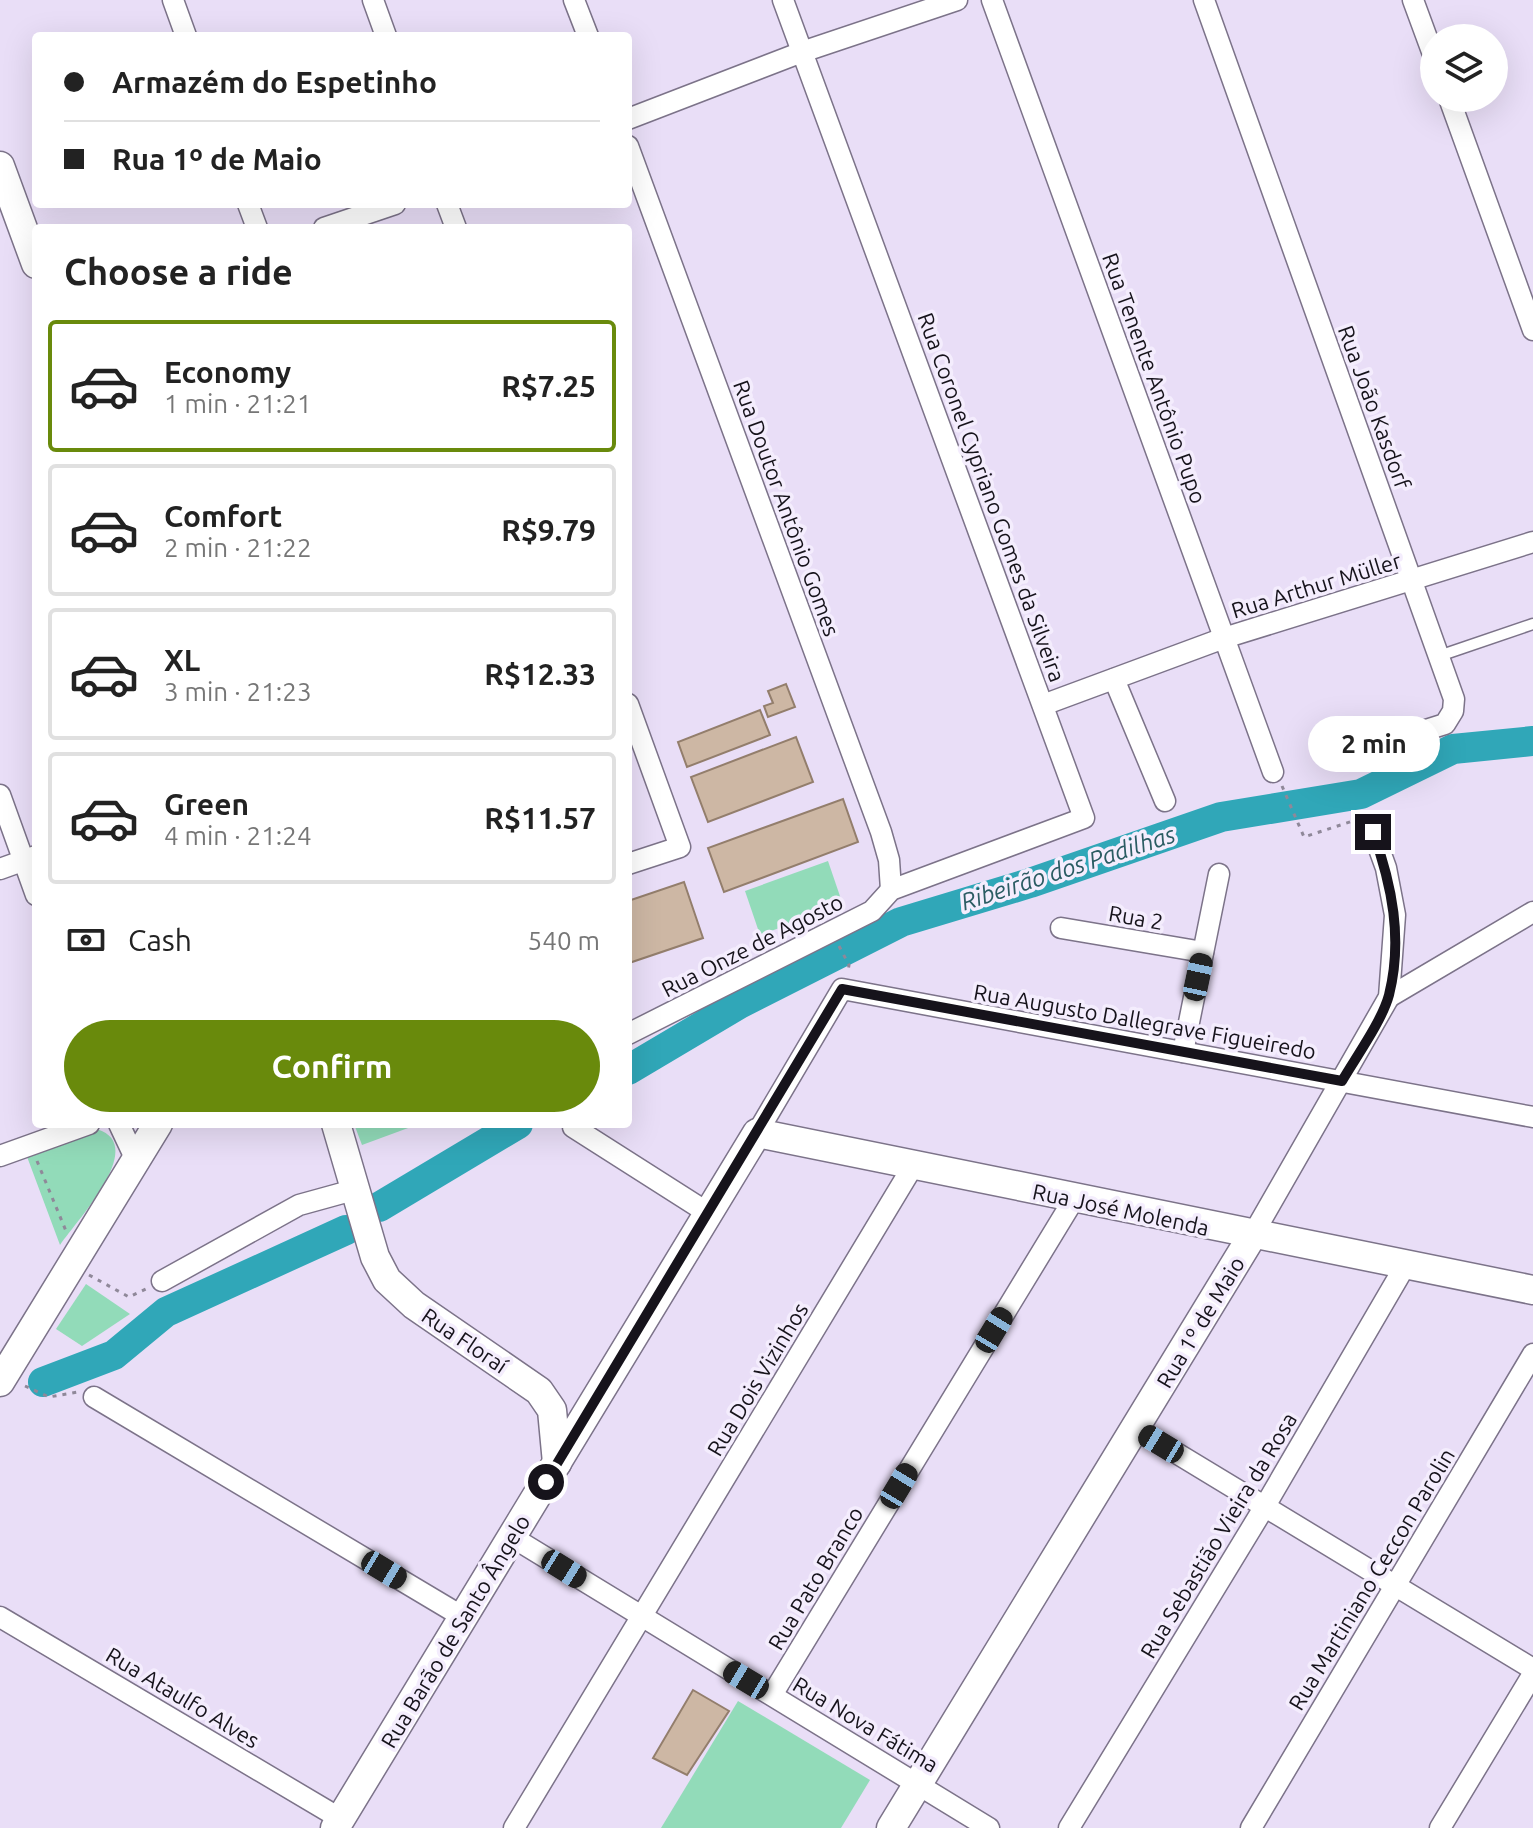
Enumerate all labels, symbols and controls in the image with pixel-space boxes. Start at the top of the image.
map controls [1420,24,1508,112]
button: layers [1420,24,1508,112]
text: Armazém do Espetinho [112,65,437,99]
text: Rua 1º de Maio [112,142,322,176]
street label: Rua Tenente Antônio Pupo [1098,249,1212,507]
text: Choose a ride [64,251,293,292]
street label: Rua Coronel Cypriano Gomes da Silveira [913,309,1071,685]
street label: Rua João Kasdorf [1334,322,1416,493]
icon: car [68,350,140,422]
text: Economy [164,355,291,389]
text: R$7.25 [501,369,596,403]
street label: Rua Doutor Antônio Gomes [729,377,845,639]
text: 1 min · 21:21 [164,389,312,418]
icon: car [68,494,140,566]
text: Comfort [164,499,282,533]
text: R$9.79 [501,513,596,547]
text: 2 min · 21:22 [164,533,312,562]
street label: Rua Arthur Müller [1228,547,1404,623]
icon: car [68,638,140,710]
text: XL [164,643,200,677]
text: R$12.33 [484,657,596,691]
text: 3 min · 21:23 [164,677,312,706]
callout: 2 min [1307,716,1439,772]
text: 2 min [1341,729,1407,758]
icon: car [68,782,140,854]
text: Green [164,787,249,821]
text: R$11.57 [484,801,596,835]
route end [1355,814,1391,850]
text: 4 min · 21:24 [164,821,312,850]
water label: Ribeirão dos Padilhas [957,821,1179,915]
street label: Rua Onze de Agosto [657,888,847,1002]
street label: Rua 2 [1107,900,1165,934]
icon: cash [64,918,108,962]
text: Cash [128,923,192,957]
text: 540 m [528,926,600,955]
car [1181,951,1215,1003]
street label: Rua Augusto Dallegrave Figueiredo [972,979,1318,1063]
button: Confirm [64,1020,600,1112]
street label: Rua José Molenda [1031,1178,1211,1240]
street label: Rua 1º de Maio [1151,1252,1249,1392]
street label: Rua Dois Vizinhos [701,1298,813,1460]
street label: Rua Floraí [417,1302,513,1378]
car [971,1303,1017,1357]
street label: Rua Sebastião Vieira da Rosa [1135,1408,1301,1662]
car [1134,1421,1188,1467]
street label: Rua Martiniano Ceccon Parolin [1283,1444,1459,1714]
car [876,1459,922,1513]
route start [528,1464,564,1500]
street label: Rua Pato Branco [762,1502,868,1654]
street label: Rua Barão de Santo Ângelo [374,1509,535,1752]
car [537,1546,591,1592]
car [357,1547,411,1593]
street label: Rua Ataulfo Alves [102,1642,264,1752]
car [719,1657,773,1703]
street label: Rua Nova Fátima [789,1671,943,1777]

